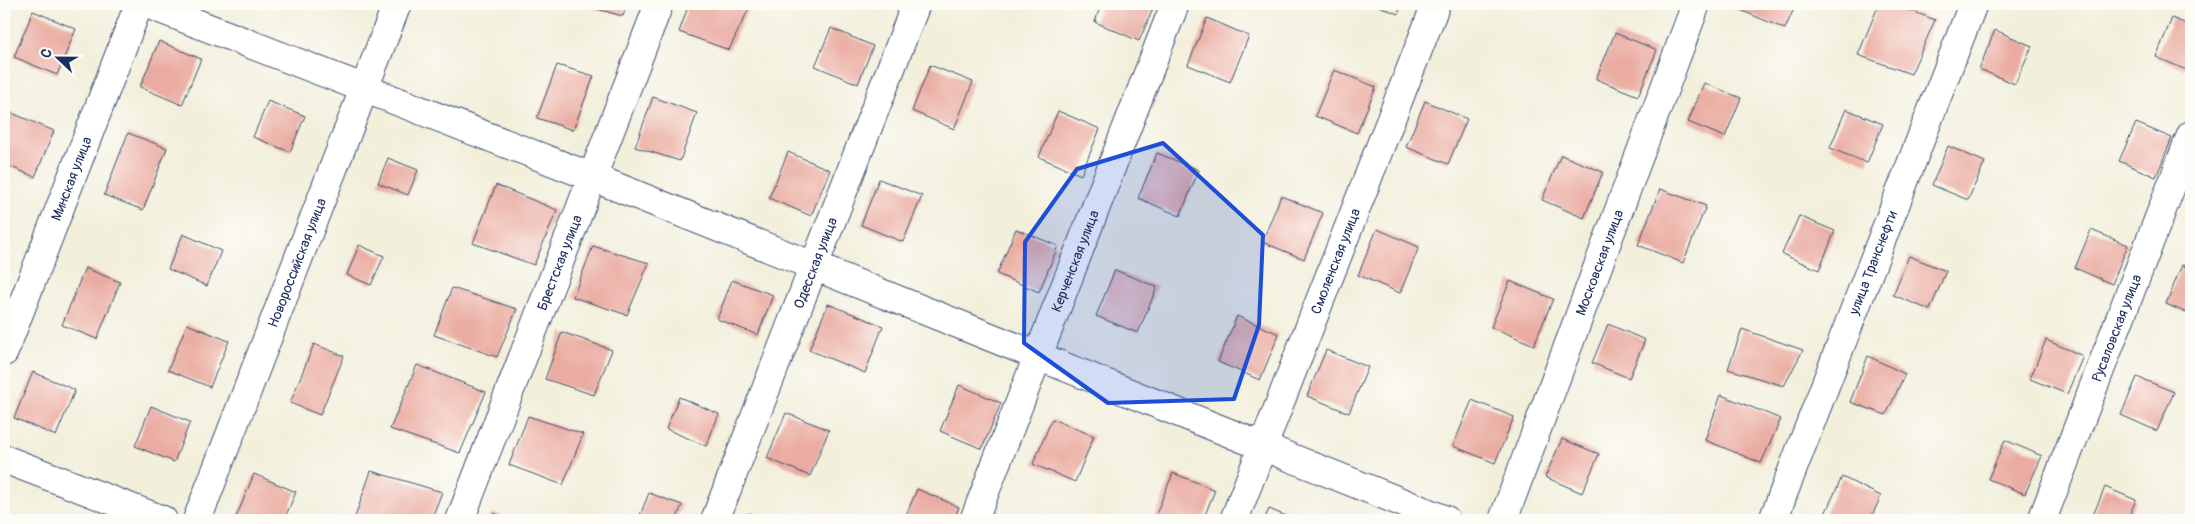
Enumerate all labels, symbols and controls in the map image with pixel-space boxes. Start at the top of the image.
north arrow [32,32,82,82]
text: С [37,46,56,61]
street label: Минская улица [47,134,95,223]
street label: Новороссийская улица [264,195,330,330]
street label: Смоленская улица [1307,206,1364,316]
street label: Московская улица [1572,207,1627,318]
street label: Керченская улица [1047,208,1102,314]
street label: улица Транснефти [1845,208,1901,318]
street label: Брестская улица [533,212,585,313]
street label: Одесская улица [790,215,841,311]
street label: Русаловская улица [2088,272,2145,384]

